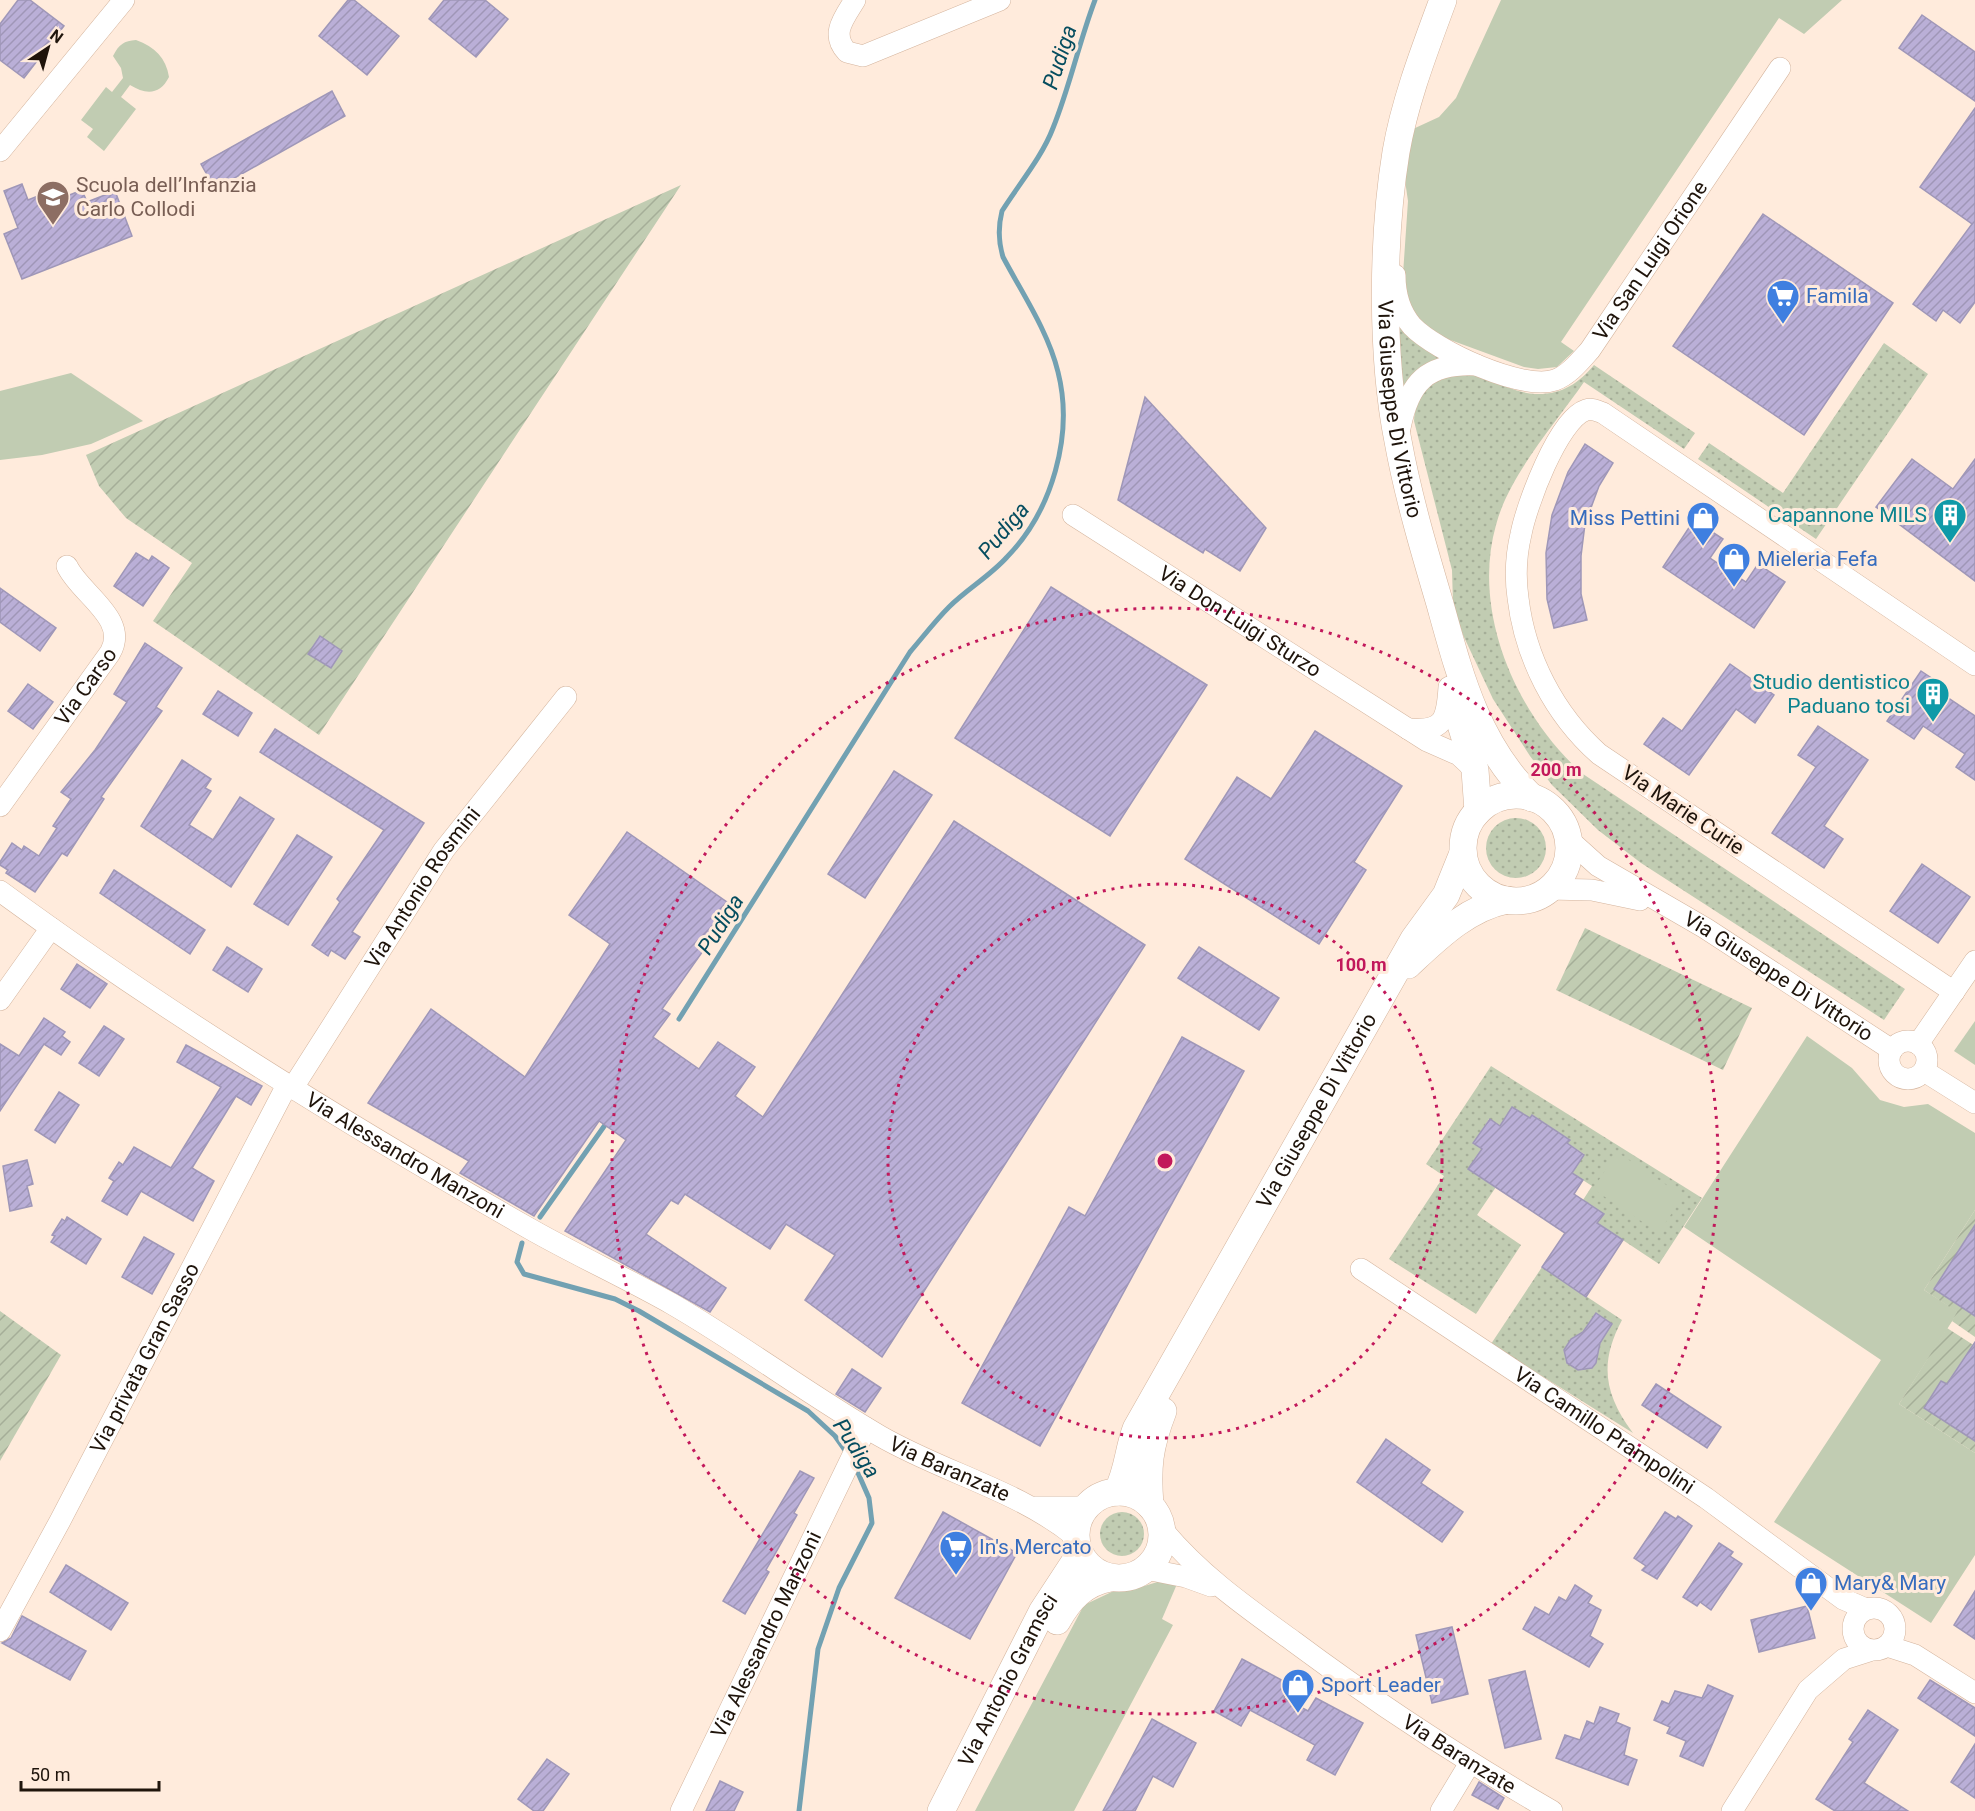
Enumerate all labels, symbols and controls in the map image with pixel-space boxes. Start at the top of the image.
north arrow [18,18,78,78]
water label: Pudiga [1037,22,1082,92]
text: N [46,25,67,47]
place label: Scuola dell’Infanzia Carlo Collodi [76,173,257,221]
street label: Via San Luigi Orione [1588,176,1712,345]
school or university icon: Scuola dell’Infanzia Carlo Collodi [35,179,71,226]
supermarket icon: Famila [1765,278,1801,325]
place label: Famila [1806,284,1869,308]
street label: Via Giuseppe Di Vittorio [1373,300,1427,521]
water label: Pudiga [973,497,1034,564]
building icon: Capannone MILS [1932,497,1968,544]
shop icon: Miss Pettini [1685,500,1721,547]
place label: Capannone MILS [1768,503,1927,527]
place label: Miss Pettini [1570,506,1680,530]
shop icon: Mieleria Fefa [1716,541,1752,588]
place label: Mieleria Fefa [1757,547,1878,571]
street label: Via Don Luigi Sturzo [1154,561,1325,682]
street label: Via Carso [50,643,122,730]
place label: Studio dentistico Paduano tosi [1753,670,1910,718]
building icon: Studio dentistico Paduano tosi [1915,676,1951,723]
text: 200 m [1530,759,1582,780]
street label: Via Marie Curie [1617,760,1749,860]
street label: Via Antonio Rosmini [360,802,485,973]
water label: Pudiga [692,890,749,959]
street label: Via Giuseppe Di Vittorio [1680,906,1878,1046]
text: 100 m [1335,954,1387,975]
street label: Via Giuseppe Di Vittorio [1252,1009,1381,1212]
street label: Via Alessandro Manzoni [302,1087,508,1223]
centre of rings [1155,1151,1175,1171]
street label: Via privata Gran Sasso [85,1259,204,1457]
street label: Via Camillo Prampolini [1509,1362,1699,1499]
water label: Pudiga [828,1414,885,1483]
street label: Via Baranzate [885,1431,1014,1506]
street label: Via Alessandro Manzoni [706,1527,826,1742]
supermarket icon: In's Mercato [938,1529,974,1576]
place label: In's Mercato [979,1535,1092,1559]
shop icon: Mary& Mary [1793,1565,1829,1612]
place label: Mary& Mary [1834,1571,1946,1595]
street label: Via Antonio Gramsci [954,1589,1063,1770]
shop icon: Sport Leader [1280,1667,1316,1714]
place label: Sport Leader [1321,1673,1441,1697]
street label: Via Baranzate [1398,1710,1520,1799]
scale bar [21,1754,159,1792]
text: 50 m [30,1764,70,1785]

